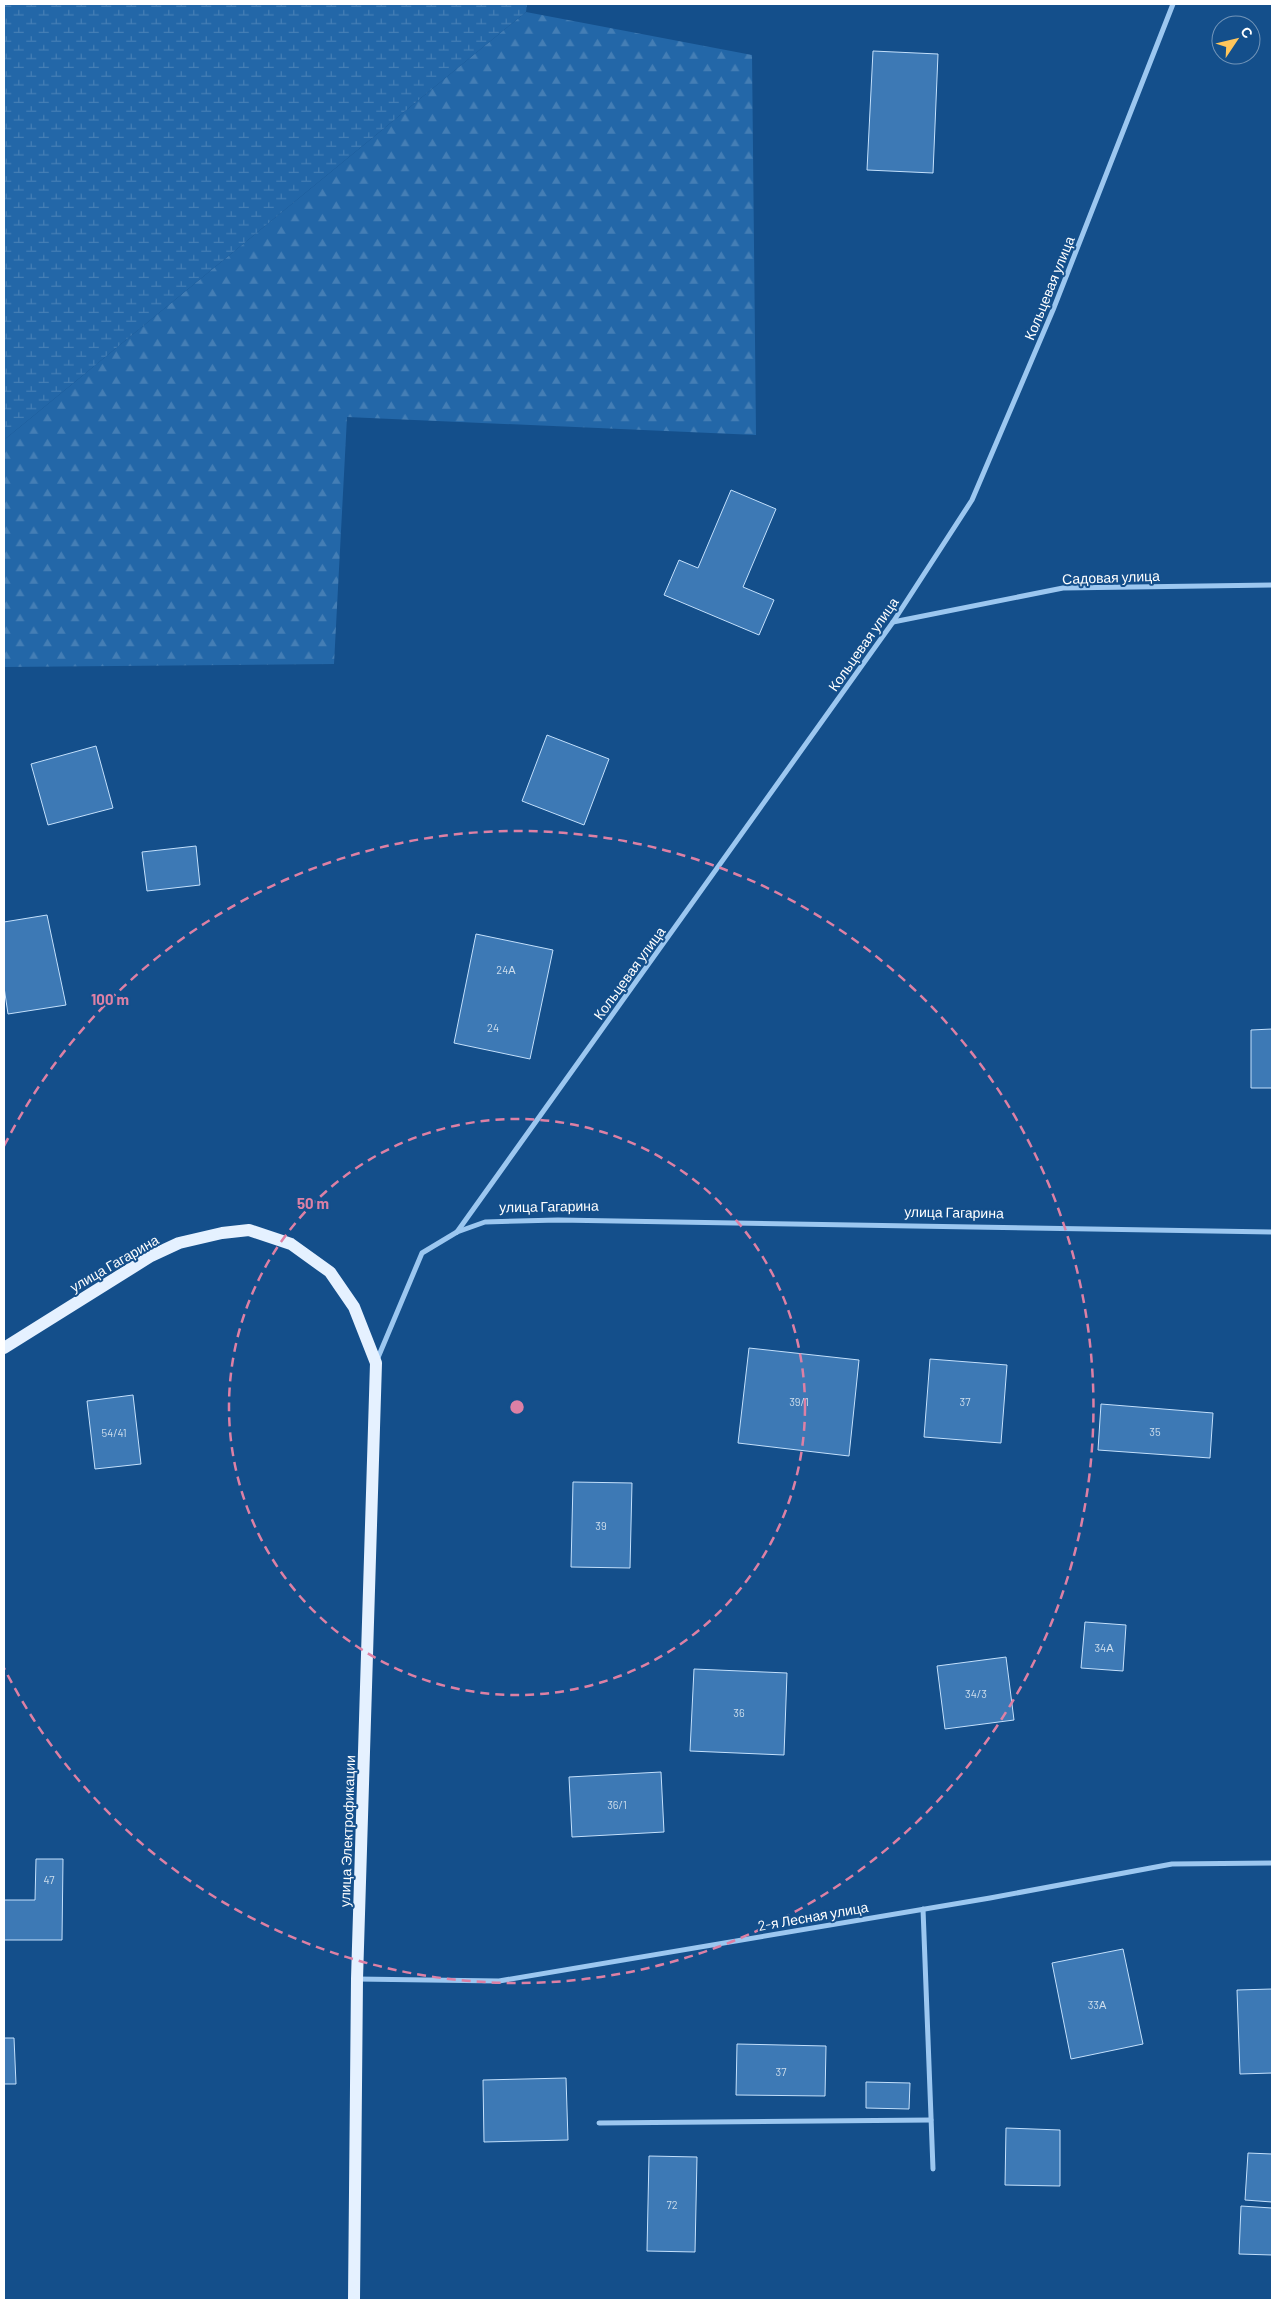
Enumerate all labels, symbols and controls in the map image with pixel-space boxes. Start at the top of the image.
north arrow [1211,15,1261,65]
text: С [1237,23,1257,41]
street label: Кольцевая улица [1020,233,1078,342]
street label: Садовая улица [1062,567,1160,587]
street label: Кольцевая улица [824,594,902,694]
street label: Кольцевая улица [590,923,669,1023]
house number: 24А [496,963,516,976]
text: 100 m [91,990,129,1008]
house number: 24 [487,1021,499,1034]
text: 50 m [297,1194,329,1212]
street label: улица Гагарина [499,1197,599,1215]
street label: улица Гагарина [904,1203,1004,1221]
street label: улица Гагарина [67,1231,162,1295]
house number: 39/1 [789,1395,809,1408]
house number: 37 [960,1395,970,1408]
centre of rings [508,1398,526,1416]
house number: 35 [1149,1425,1161,1438]
house number: 54/41 [101,1426,127,1439]
house number: 39 [595,1519,607,1532]
house number: 34А [1094,1641,1114,1654]
house number: 34/3 [965,1687,987,1700]
house number: 36 [733,1706,745,1719]
street label: улица Электрофикации [336,1755,358,1907]
house number: 36/1 [607,1798,627,1811]
house number: 47 [44,1873,54,1886]
street label: 2-я Лесная улица [756,1898,870,1934]
house number: 33А [1088,1998,1107,2011]
house number: 37 [776,2065,786,2078]
house number: 72 [666,2198,678,2211]

